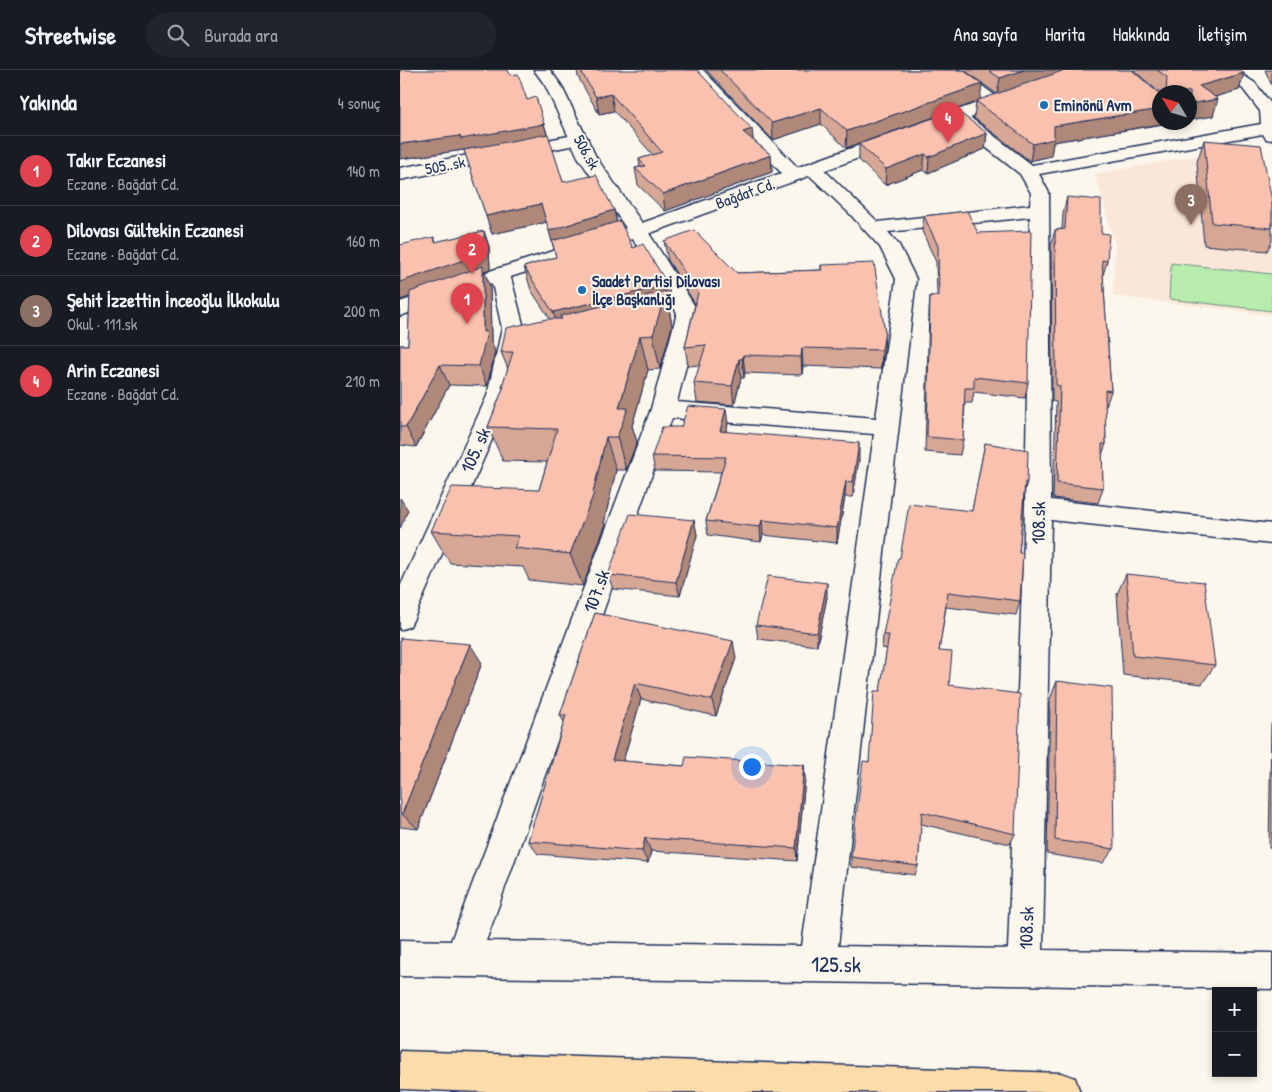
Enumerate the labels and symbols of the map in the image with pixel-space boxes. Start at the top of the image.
north arrow [1152,85,1197,130]
place label: Eminönü Avm [1054,94,1132,116]
marker: Eminönü Avm [1038,99,1050,111]
pin: 4 [932,102,964,143]
street label: 506.sk [569,131,606,174]
street label: 505..sk [423,150,467,180]
street label: Bağdat Cd. [712,172,778,214]
pin: 3 [1175,184,1207,225]
pin: 2 [456,233,488,274]
place label: Saadet Partisi Dilovası İlçe Başkanlığı [592,270,721,311]
pin: 1 [451,283,483,324]
marker: Saadet Partisi Dilovası İlçe Başkanlığı [576,284,588,296]
street label: 105. sk [454,423,496,477]
street label: 108.sk [1025,501,1051,545]
street label: 107.sk [576,566,616,616]
your location [739,754,765,780]
street label: 108.sk [1012,906,1040,950]
street label: 125.sk [811,949,861,979]

